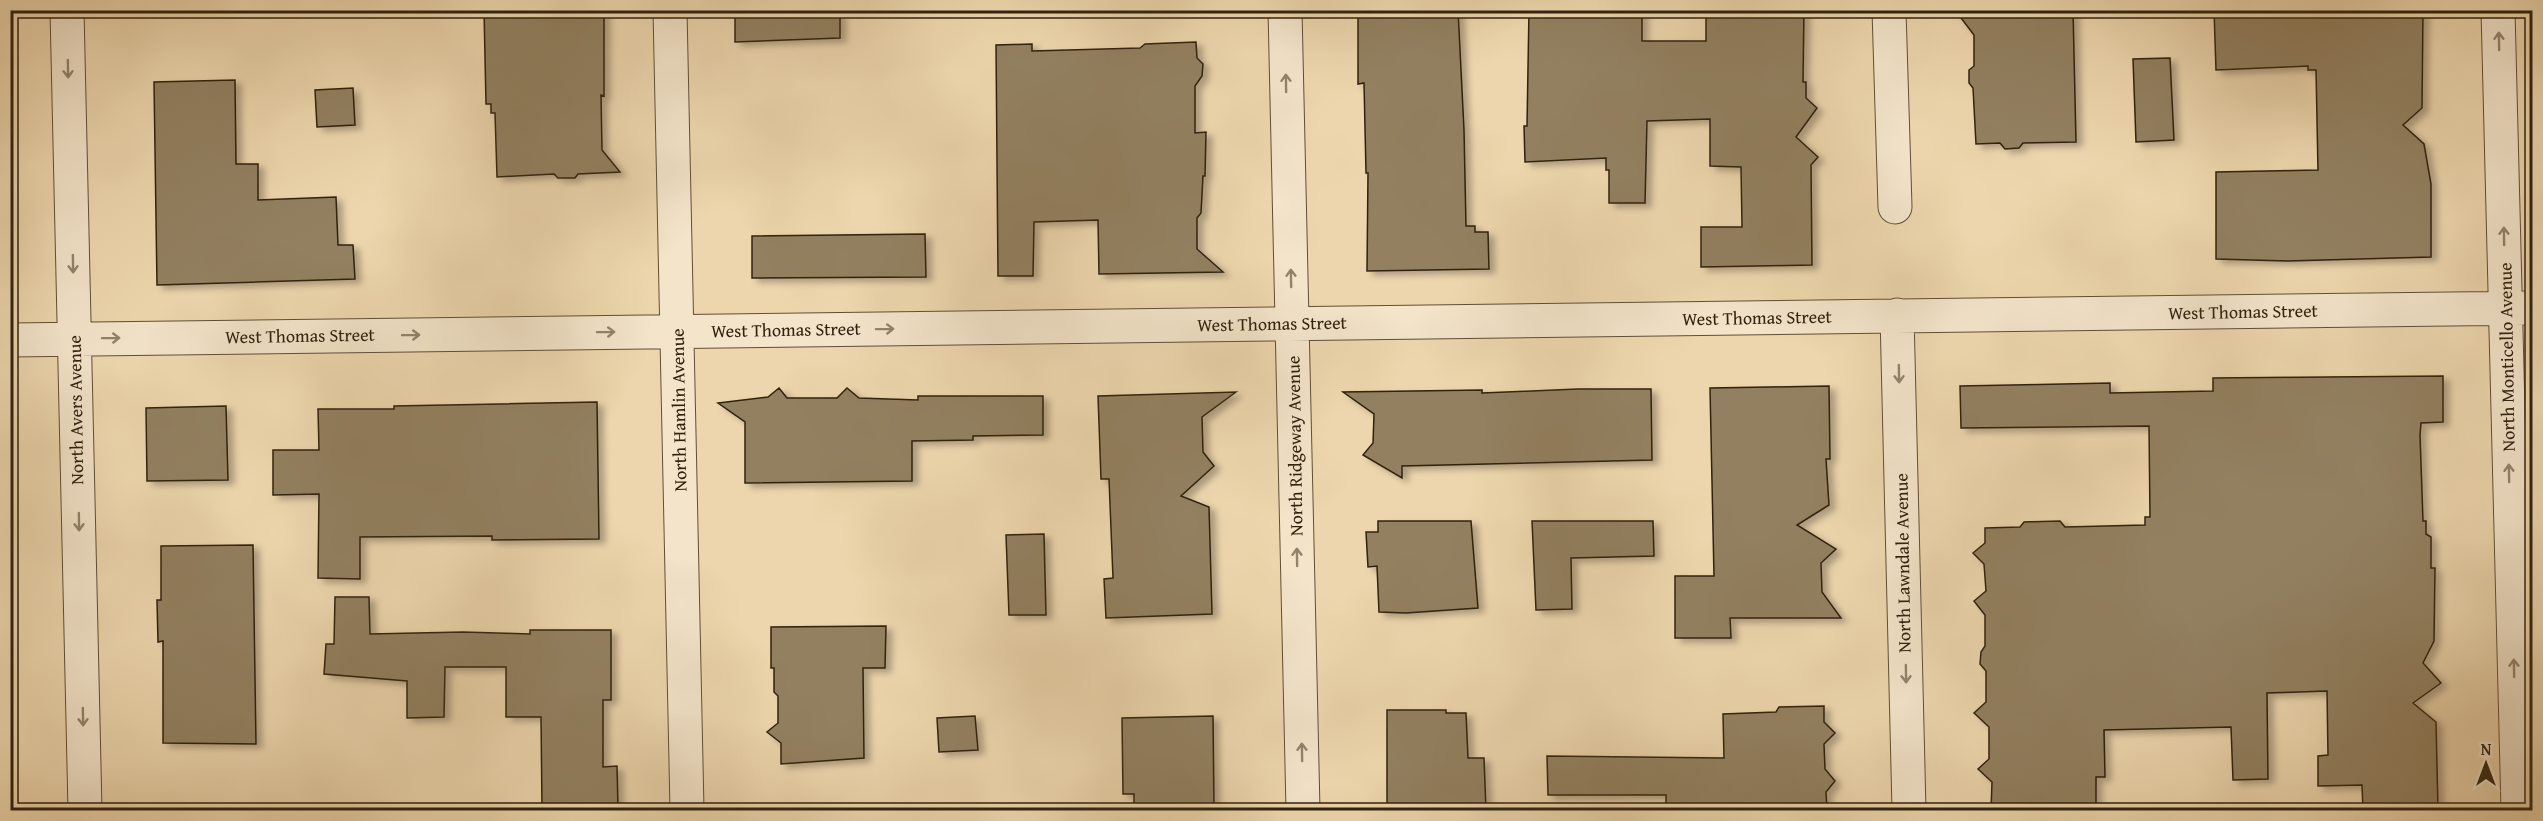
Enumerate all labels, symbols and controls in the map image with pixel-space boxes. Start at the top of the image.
one-way arrow [2493,32,2504,52]
one-way arrow [63,58,74,78]
one-way arrow [1281,74,1292,94]
one-way arrow [2498,227,2509,247]
one-way arrow [67,253,78,273]
street label: North Monticello Avenue [2491,262,2522,452]
one-way arrow [1285,269,1297,289]
street label: West Thomas Street [2168,297,2319,326]
street label: West Thomas Street [1682,303,1833,332]
street label: West Thomas Street [1197,309,1348,338]
street label: West Thomas Street [711,315,862,344]
street label: West Thomas Street [225,321,376,350]
one-way arrow [874,323,894,334]
one-way arrow [595,327,615,338]
street label: North Hamlin Avenue [664,328,693,492]
one-way arrow [400,329,420,340]
one-way arrow [100,333,120,344]
street label: North Avers Avenue [61,335,90,485]
street label: North Ridgeway Avenue [1279,356,1310,536]
one-way arrow [1893,363,1904,383]
one-way arrow [2504,464,2515,484]
street label: North Lawndale Avenue [1887,473,1918,653]
one-way arrow [73,511,84,531]
one-way arrow [1291,548,1303,568]
one-way arrow [2508,659,2520,679]
one-way arrow [1900,663,1912,683]
one-way arrow [77,706,89,726]
north arrow [2456,734,2516,794]
text: N [2481,737,2492,761]
one-way arrow [1296,743,1307,763]

